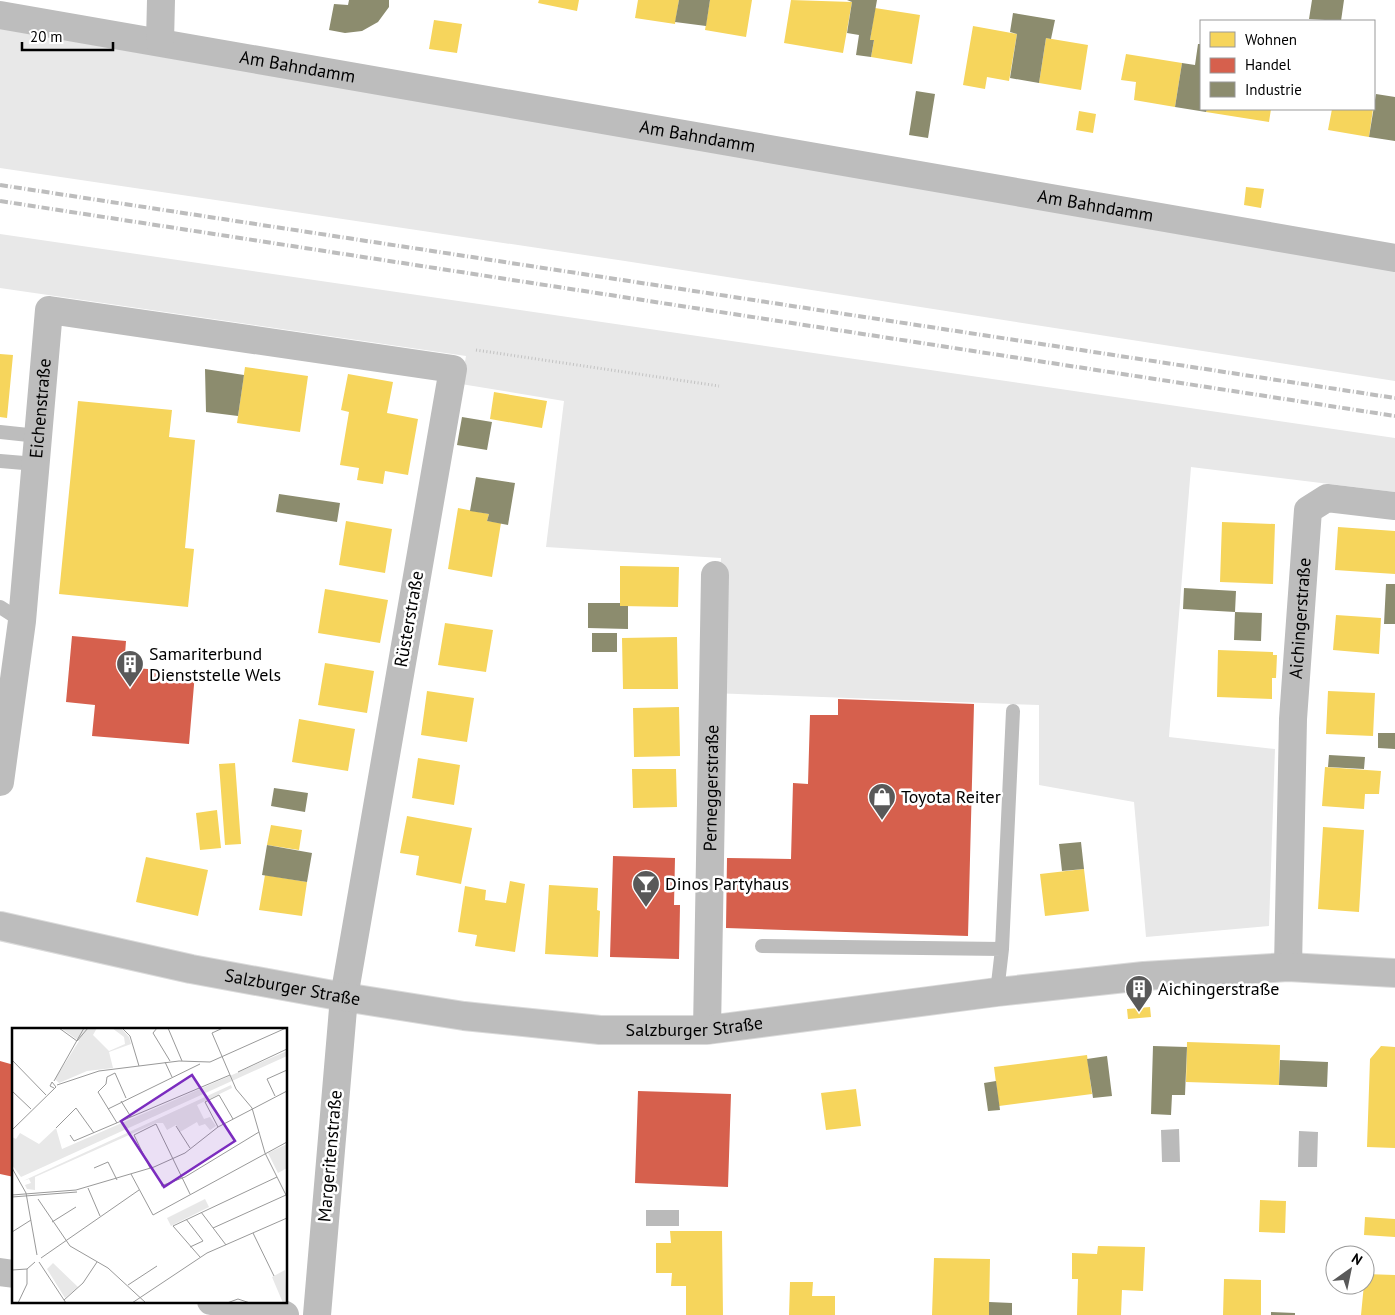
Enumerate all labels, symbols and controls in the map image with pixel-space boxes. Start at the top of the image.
scale bar [22,20,114,52]
legend [1200,20,1375,110]
text: 20 m [30,27,63,46]
text: Wohnen [1245,30,1297,49]
street label: Am Bahndamm [238,45,357,88]
text: Handel [1245,55,1291,74]
text: Industrie [1245,80,1302,99]
street label: Am Bahndamm [638,115,757,157]
street label: Am Bahndamm [1036,184,1155,227]
street label: Eichenstraße [24,357,56,459]
street label: Aichingerstraße [1284,557,1316,680]
street label: Rüsterstraße [389,569,428,669]
place label: Samariterbund Dienststelle Wels [149,642,281,686]
building icon: Samariterbund Dienststelle Wels [115,649,145,688]
street label: Perneggerstraße [698,724,723,852]
shop icon: Toyota Reiter [867,782,897,821]
place label: Toyota Reiter [901,785,1001,808]
bar icon: Dinos Partyhaus [631,869,661,908]
place label: Dinos Partyhaus [665,872,789,895]
street label: Salzburger Straße [223,963,362,1010]
building icon: Aichingerstraße [1124,974,1154,1013]
place label: Aichingerstraße [1158,977,1279,1000]
street label: Salzburger Straße [626,1011,764,1041]
inset map [12,1028,288,1302]
street label: Margeritenstraße [312,1089,347,1223]
north arrow [1325,1245,1375,1295]
text: N [1348,1249,1366,1269]

